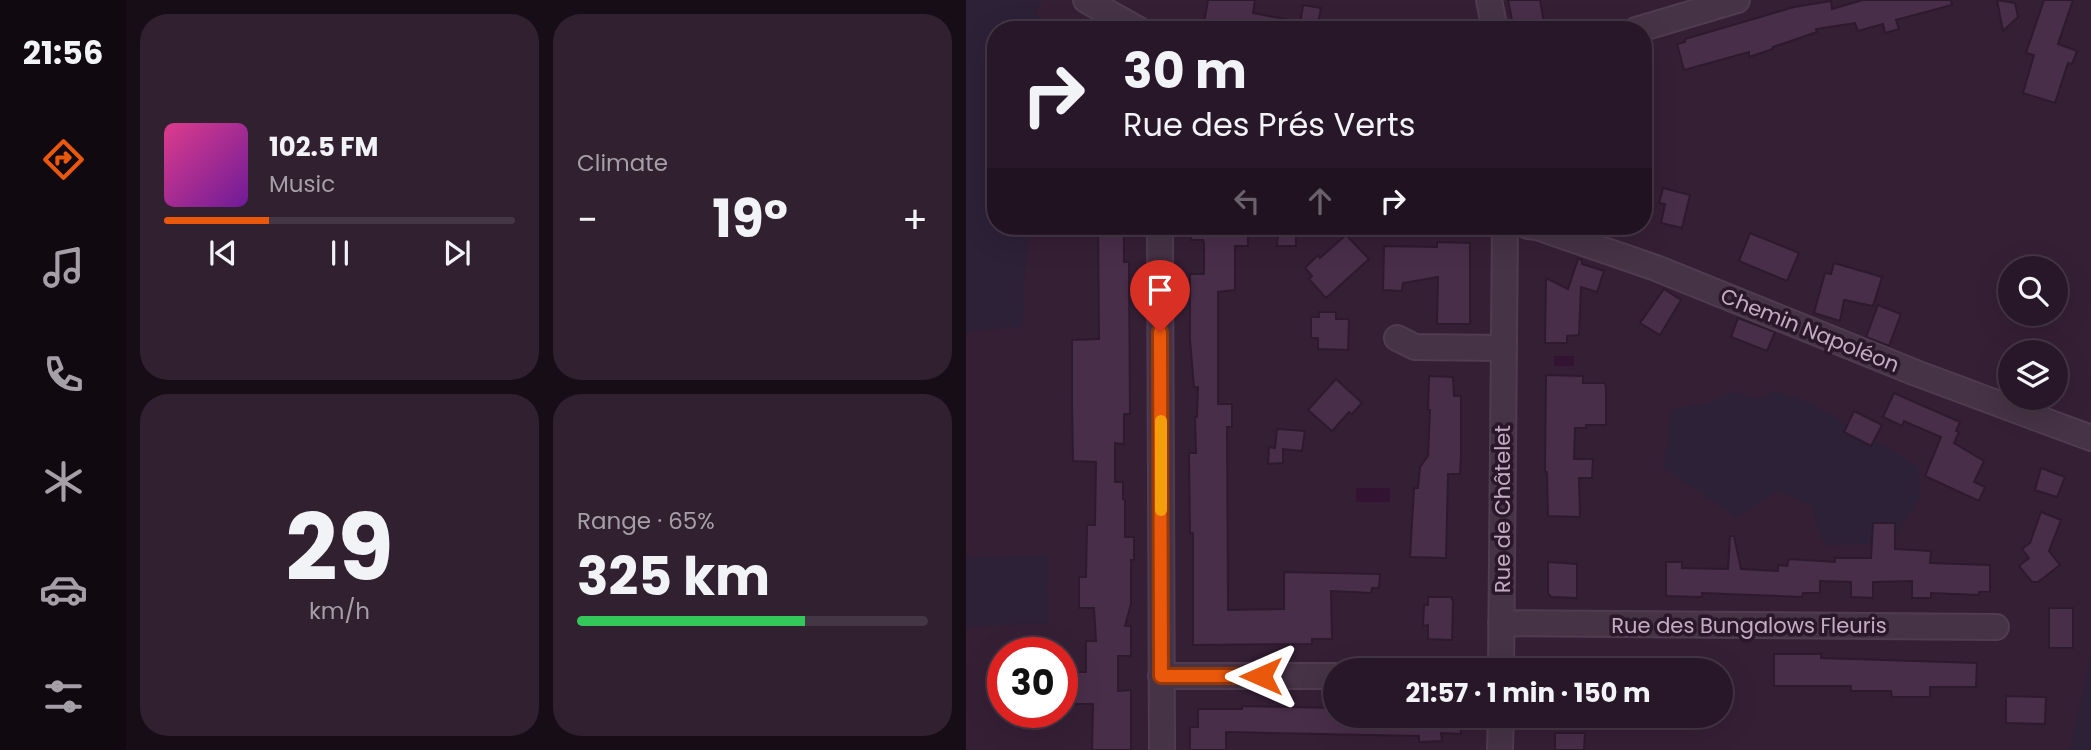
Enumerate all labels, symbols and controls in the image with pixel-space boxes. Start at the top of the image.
text: 21:56 [23,30,103,75]
text: 30 m [1123,37,1247,105]
icon: right [1008,49,1099,140]
text: Rue des Prés Verts [1123,102,1415,147]
text: 102.5 FM [269,129,378,165]
icon: directions [39,135,88,184]
text: Climate [577,147,668,179]
text: Music [269,168,335,200]
text: 19° [712,182,788,255]
icon: left [1228,182,1266,220]
icon: ahead [1301,182,1339,220]
icon: right [1374,182,1412,220]
text: − [577,193,598,246]
text: + [902,193,928,246]
icon: previous [204,234,242,272]
icon: pause [321,234,359,272]
icon: next [438,234,476,272]
icon: music [39,243,88,292]
map controls [1998,256,2068,410]
button: search [1998,256,2068,326]
pin [1130,260,1190,332]
icon: arrive [1141,271,1179,309]
street label: Chemin Napoléon [1716,281,1904,379]
button: layers [1998,340,2068,410]
icon: phone [39,350,88,399]
street label: Rue de Châtelet [1488,425,1517,593]
icon: climate [39,457,88,506]
text: 29 [286,484,393,612]
text: Range · 65% [577,505,715,537]
text: 325 km [577,540,770,613]
icon: car [39,565,88,614]
text: km/h [309,595,370,627]
street label: Rue des Bungalows Fleuris [1611,611,1887,640]
speed limit sign: 30 [987,637,1078,728]
position arrow [1224,639,1298,713]
icon: filters [39,672,88,721]
text: 21:57 · 1 min · 150 m [1405,675,1651,711]

